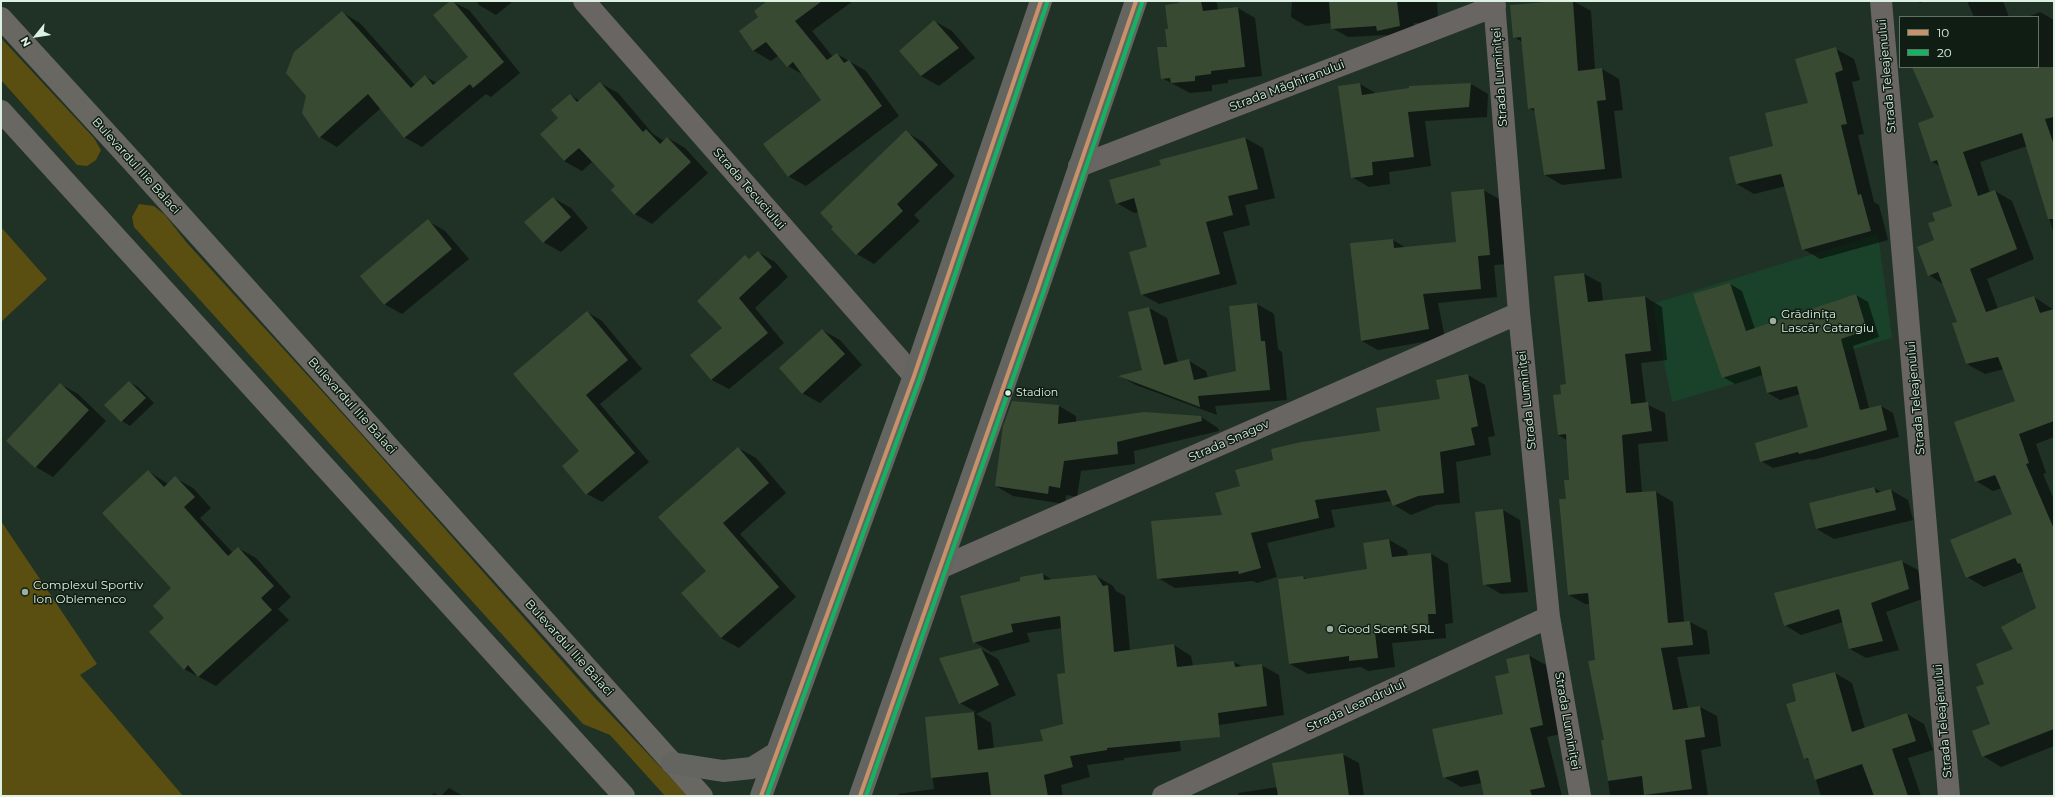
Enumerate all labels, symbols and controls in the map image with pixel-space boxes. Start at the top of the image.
north arrow [16,16,56,56]
legend [1899,16,2039,68]
street label: Strada Teleajenului [1875,19,1899,133]
text: 10 [1937,25,1949,40]
street label: Strada Luminiței [1489,27,1511,127]
text: N [17,35,34,49]
text: 20 [1937,45,1952,60]
street label: Strada Măghiranului [1227,57,1347,115]
street label: Bulevardul Ilie Balaci [89,115,183,217]
street label: Strada Tecuciului [710,145,788,233]
place label: Grădinița Lascăr Catargiu [1781,307,1874,335]
marker: Grădinița Lascăr Catargiu [1768,316,1778,326]
street label: Strada Teleajenului [1904,341,1928,455]
street label: Strada Luminiței [1515,350,1539,450]
street label: Bulevardul Ilie Balaci [305,355,399,457]
place label: Stadion [1016,386,1058,400]
marker: Stadion [1003,388,1013,398]
street label: Strada Snagov [1186,417,1272,465]
place label: Complexul Sportiv Ion Oblemenco [33,578,143,606]
marker: Complexul Sportiv Ion Oblemenco [20,587,30,597]
street label: Bulevardul Ilie Balaci [522,597,616,699]
place label: Good Scent SRL [1338,622,1434,636]
marker: Good Scent SRL [1325,624,1335,634]
street label: Strada Teleajenului [1931,664,1955,778]
street label: Strada Luminiței [1551,671,1583,771]
street label: Strada Leandrului [1305,677,1407,735]

